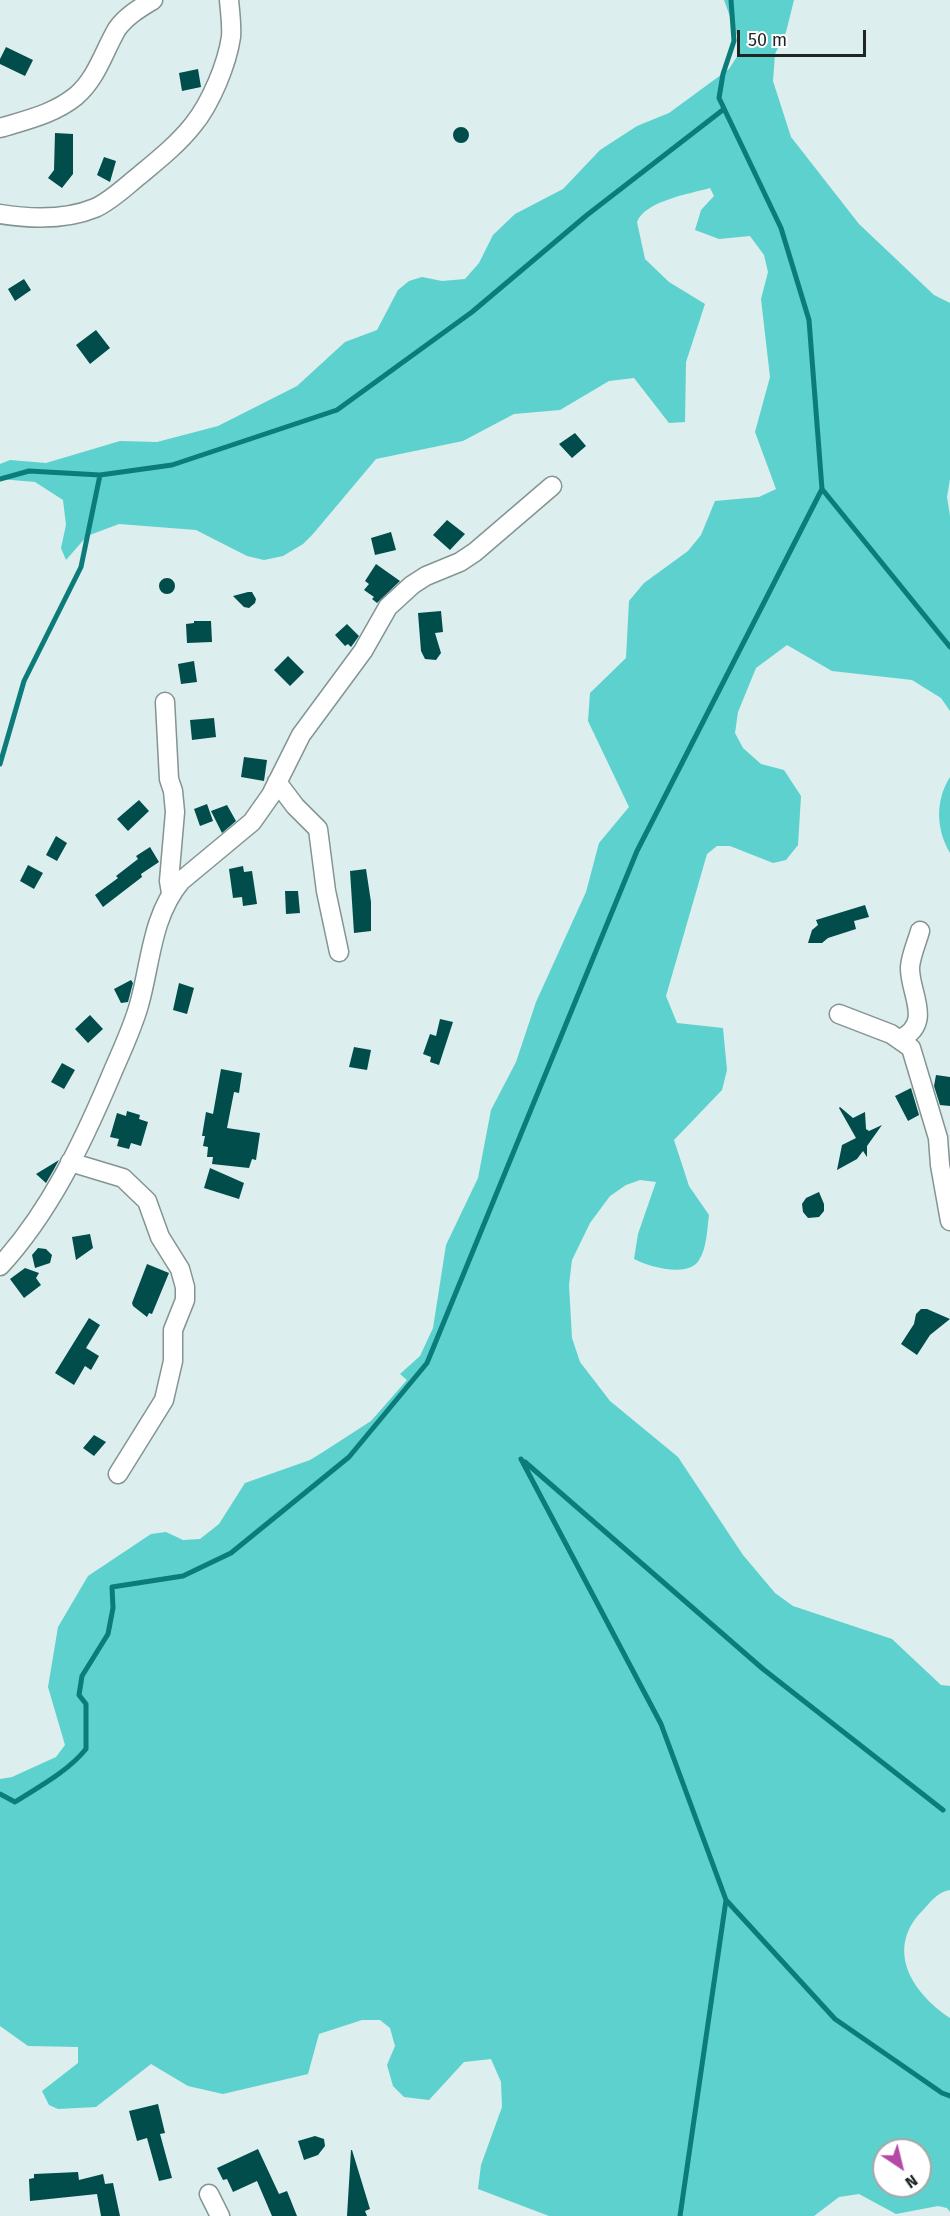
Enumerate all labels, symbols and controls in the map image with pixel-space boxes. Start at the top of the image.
scale bar [740,18,869,56]
text: 50 m [748,29,787,51]
north arrow [872,2138,932,2198]
text: N [902,2171,921,2192]

